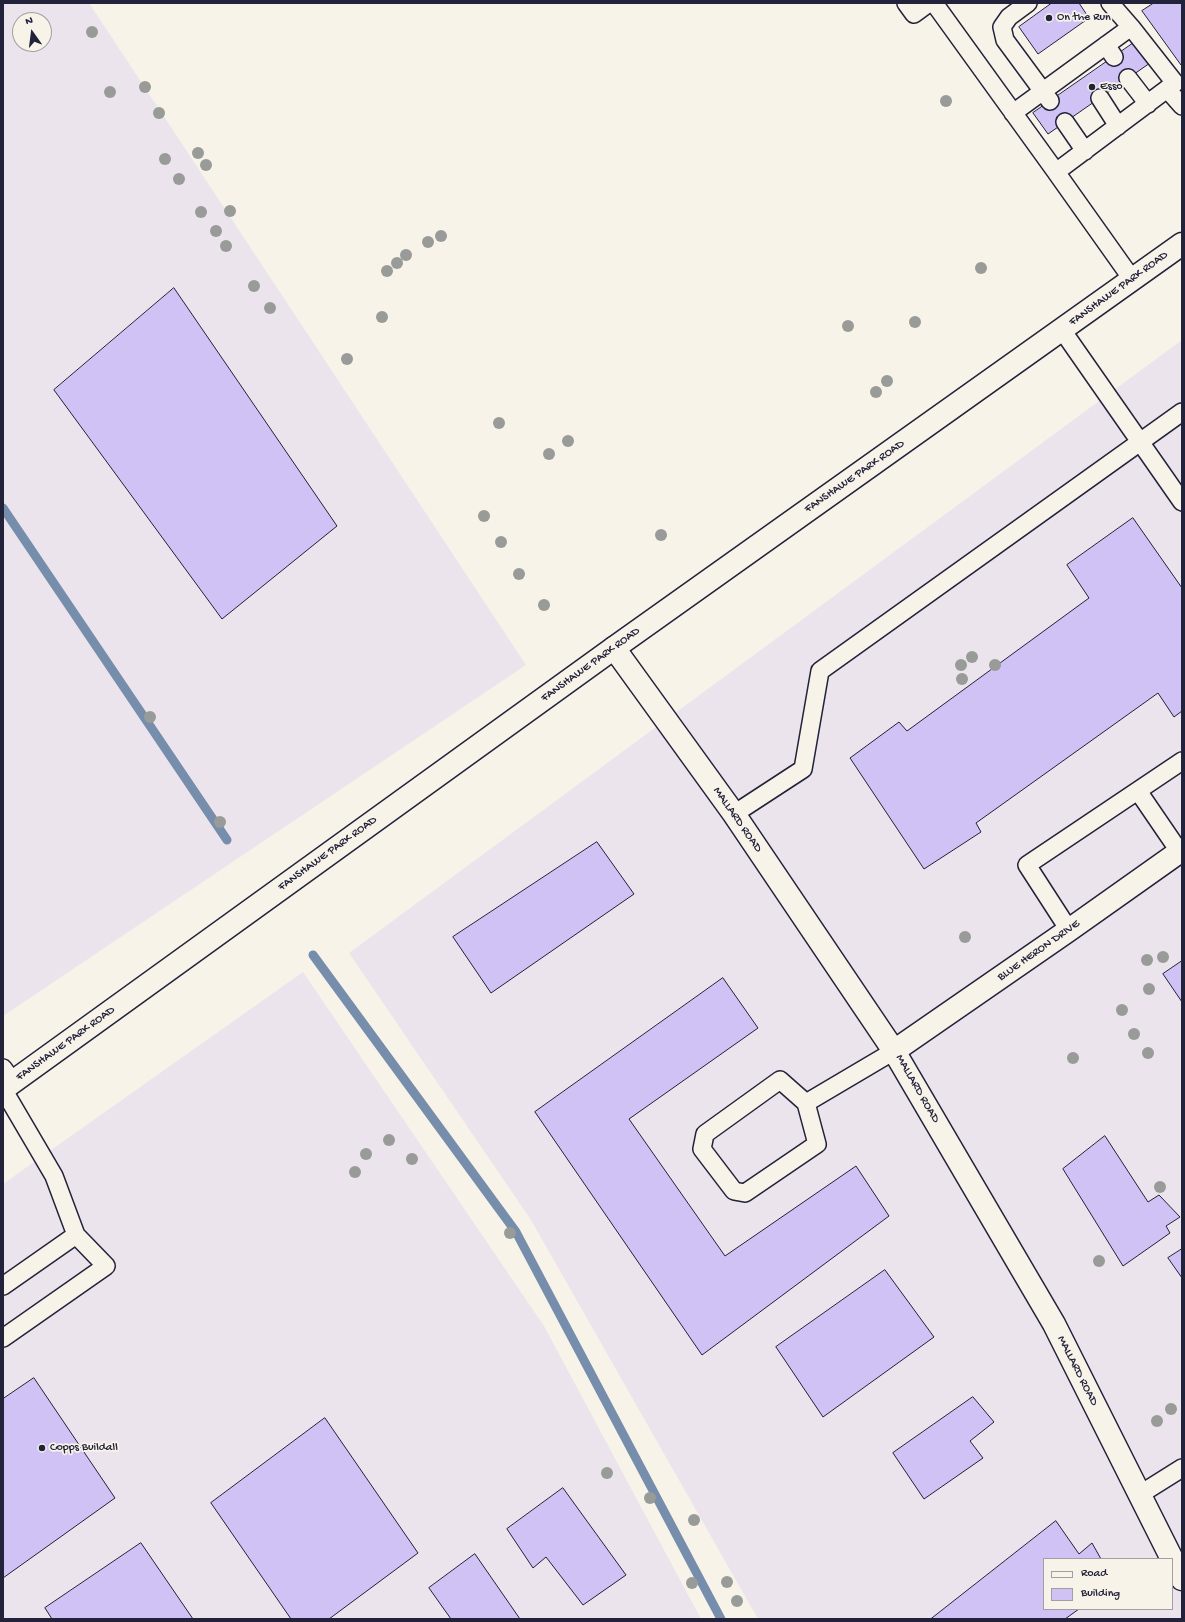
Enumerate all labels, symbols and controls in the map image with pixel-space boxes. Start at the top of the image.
place label: On the Run [1057,11,1111,25]
north arrow [12,12,52,52]
marker: On the Run [1044,13,1054,23]
text: N [24,15,34,28]
place label: Esso [1100,80,1123,94]
marker: Esso [1087,82,1097,92]
street label: FANSHAWE PARK ROAD [1067,248,1171,330]
street label: FANSHAWE PARK ROAD [802,437,908,517]
street label: FANSHAWE PARK ROAD [539,624,643,706]
street label: MALLARD ROAD [709,784,765,856]
street label: FANSHAWE PARK ROAD [276,813,380,895]
street label: BLUE HERON DRIVE [995,917,1083,985]
street label: FANSHAWE PARK ROAD [14,1003,118,1085]
street label: MALLARD ROAD [892,1052,942,1126]
street label: MALLARD ROAD [1053,1334,1101,1408]
place label: Copps Buildall [50,1441,118,1455]
marker: Copps Buildall [37,1443,47,1453]
legend [1043,1558,1173,1610]
text: Road [1081,1567,1107,1581]
text: Building [1081,1587,1120,1601]

